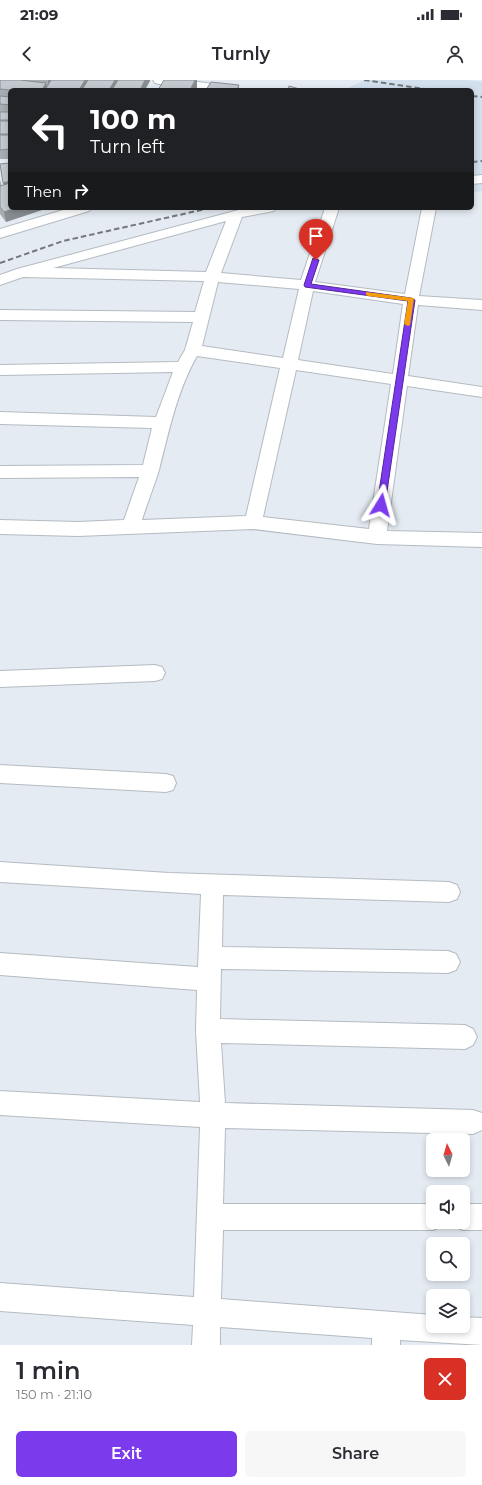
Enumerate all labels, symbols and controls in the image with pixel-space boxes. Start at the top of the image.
text: 21:09 [20,5,58,24]
icon: back [16,43,38,65]
text: Turnly [212,43,270,65]
icon: person [444,43,466,65]
text: 100 m [90,102,176,136]
icon: left [24,104,76,156]
text: Turn left [90,136,165,158]
icon: right [70,180,92,202]
text: Then [24,182,62,201]
pin [299,219,333,260]
icon: arrive [305,225,327,247]
position arrow [360,484,402,526]
north arrow [426,1133,470,1177]
map controls [426,1133,470,1333]
button: sound [426,1185,470,1229]
button: search [426,1237,470,1281]
button: layers [426,1289,470,1333]
text: 1 min [16,1356,80,1385]
button: close [424,1358,466,1400]
text: 150 m · 21:10 [16,1386,92,1402]
button: Exit [16,1431,237,1477]
button: Share [245,1431,466,1477]

